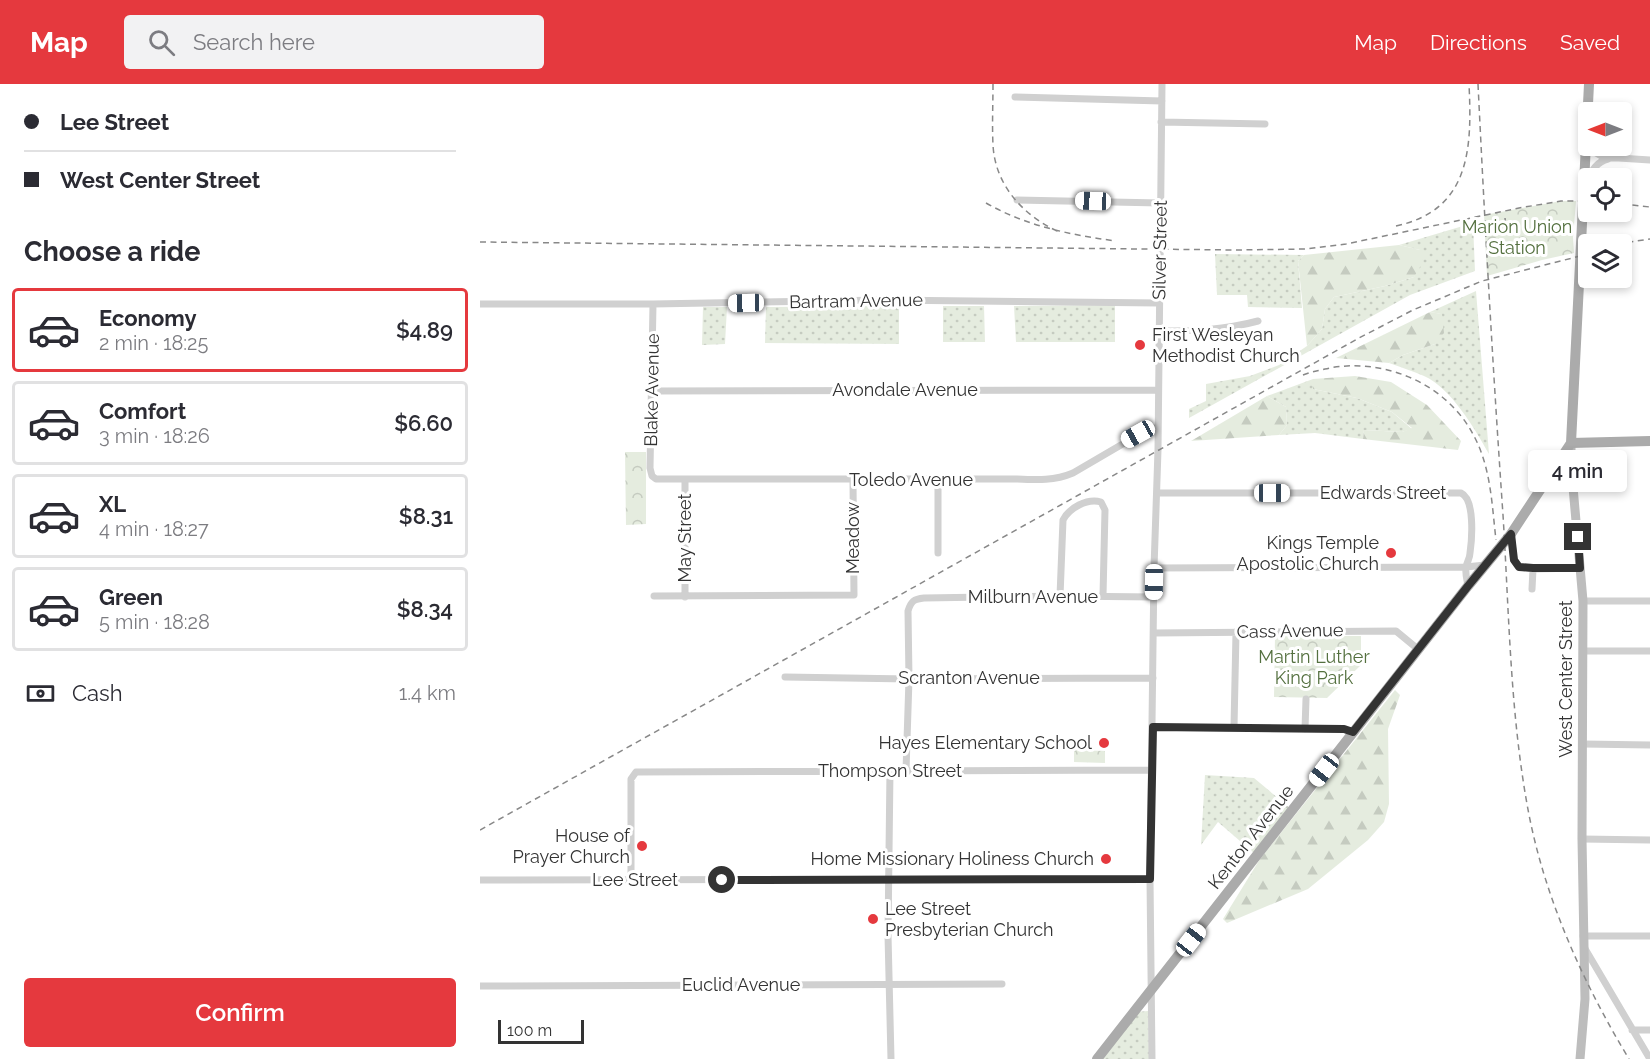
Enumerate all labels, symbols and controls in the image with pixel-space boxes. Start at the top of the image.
search box [124,15,544,69]
text: Map [30,26,88,59]
icon: search [145,26,178,59]
text: Search here [193,29,315,55]
text: Map [1354,30,1397,55]
text: Directions [1430,30,1527,55]
text: Saved [1560,30,1620,55]
north arrow [1578,102,1632,156]
map controls [1578,102,1632,288]
text: Lee Street [60,109,169,135]
text: West Center Street [60,167,260,193]
button: locate [1578,168,1632,222]
car [1075,191,1111,211]
street label: Silver Street [1148,200,1171,300]
park label: Marion Union Station [1462,216,1572,258]
button: layers [1578,234,1632,288]
text: Choose a ride [24,236,200,267]
street label: Bartram Avenue [789,289,924,312]
car [728,294,764,312]
icon: car [27,303,81,357]
text: Economy [99,305,197,331]
text: $4.89 [396,317,453,343]
place label: First Wesleyan Methodist Church [1152,324,1300,366]
text: 2 min · 18:25 [99,331,208,355]
street label: Blake Avenue [640,333,663,447]
marker: First Wesleyan Methodist Church [1133,338,1147,352]
street label: Avondale Avenue [832,379,978,400]
icon: car [27,396,81,450]
text: Comfort [99,398,186,424]
text: $6.60 [394,410,453,436]
car [1118,417,1158,451]
text: 3 min · 18:26 [99,424,210,448]
callout: 4 min [1528,450,1628,492]
text: 4 min [1552,459,1603,483]
street label: Toledo Avenue [849,469,974,490]
street label: Edwards Street [1320,482,1446,503]
car [1254,484,1290,502]
icon: car [27,489,81,543]
text: XL [99,491,126,517]
street label: May Street [674,494,695,582]
street label: Meadow [842,502,863,574]
text: $8.31 [399,503,453,529]
text: 4 min · 18:27 [99,517,209,541]
route end [1564,523,1591,550]
place label: Kings Temple Apostolic Church [1237,532,1379,574]
marker: Kings Temple Apostolic Church [1384,546,1398,560]
car [1145,564,1163,600]
icon: car [27,582,81,636]
text: Green [99,584,163,610]
street label: Milburn Avenue [968,586,1099,607]
text: $8.34 [397,596,453,622]
street label: West Center Street [1555,600,1576,758]
text: 5 min · 18:28 [99,610,210,634]
street label: Cass Avenue [1236,619,1344,642]
park label: Martin Luther King Park [1258,646,1370,688]
street label: Scranton Avenue [898,667,1040,688]
icon: cash [24,677,57,710]
text: Cash [72,680,123,706]
text: 1.4 km [399,681,456,705]
place label: Hayes Elementary School [878,732,1092,753]
marker: Hayes Elementary School [1097,736,1111,750]
car [1306,750,1342,790]
street label: Thompson Street [818,760,962,781]
street label: Kenton Avenue [1203,780,1298,893]
place label: House of Prayer Church [513,825,631,867]
marker: House of Prayer Church [635,839,649,853]
place label: Home Missionary Holiness Church [811,848,1094,869]
marker: Home Missionary Holiness Church [1099,852,1113,866]
route start [708,866,735,893]
street label: Lee Street [592,869,678,890]
place label: Lee Street Presbyterian Church [885,898,1054,940]
marker: Lee Street Presbyterian Church [866,912,880,926]
car [1173,920,1209,960]
street label: Euclid Avenue [682,974,801,995]
button: Confirm [24,978,456,1047]
scale bar [498,1017,584,1044]
text: 100 m [507,1021,552,1040]

